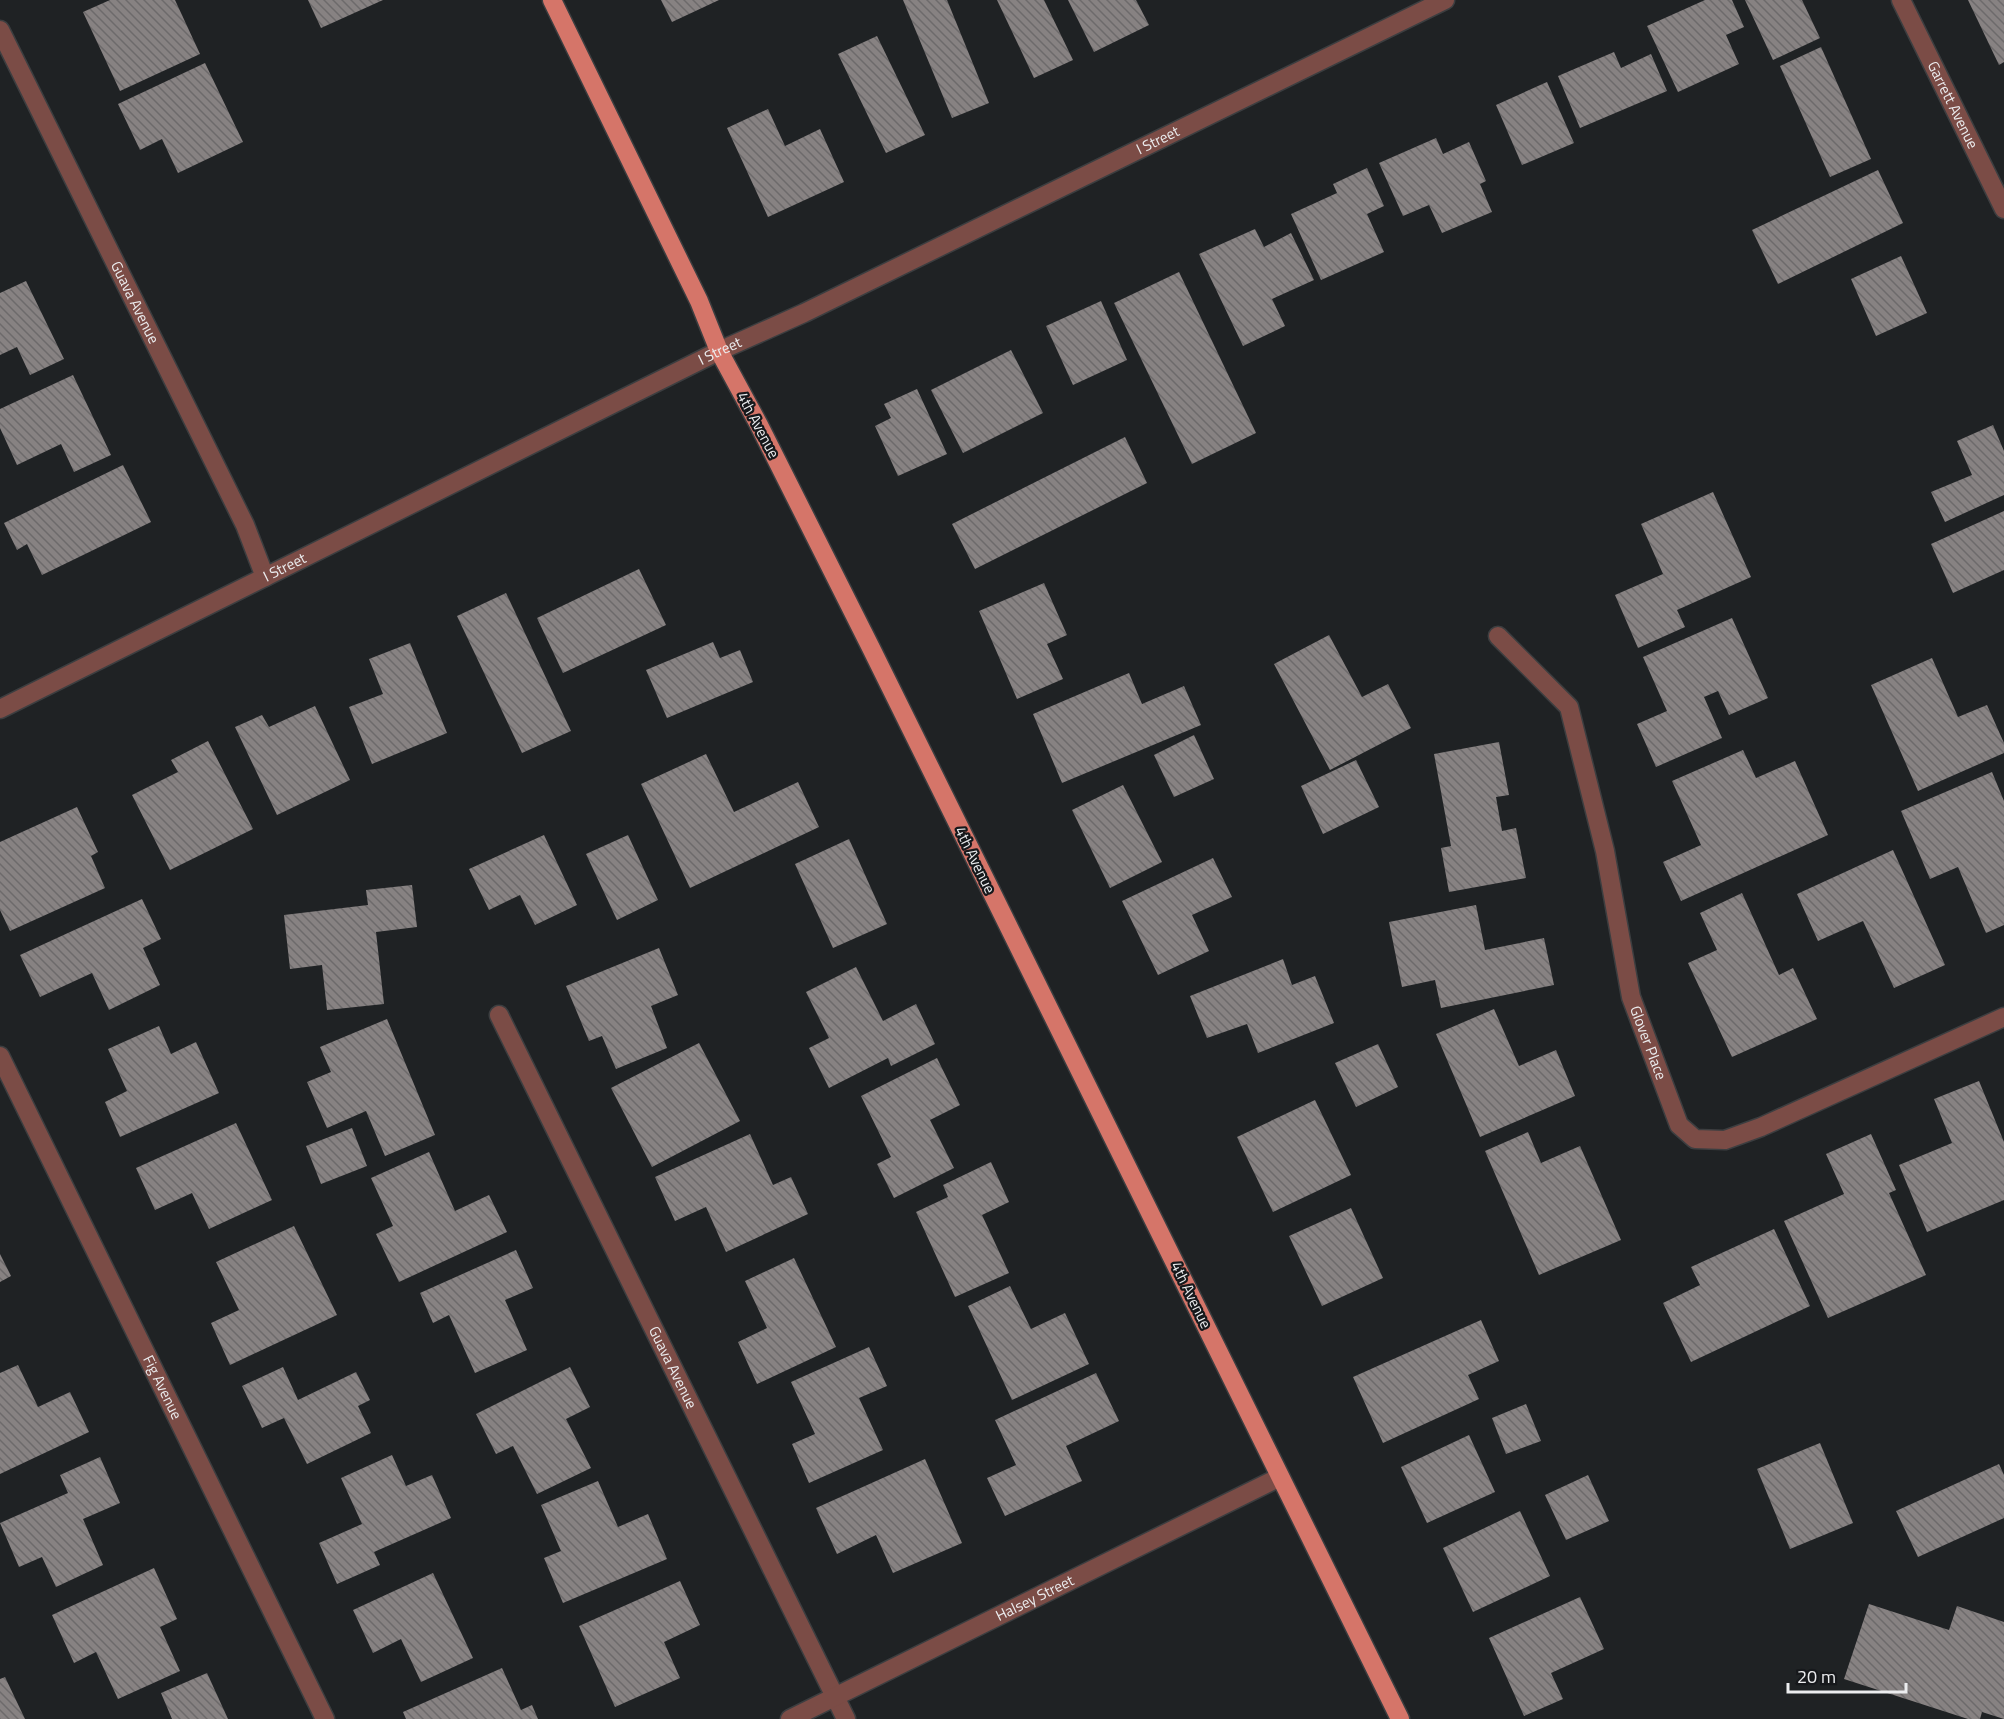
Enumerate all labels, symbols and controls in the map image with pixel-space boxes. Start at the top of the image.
street label: Garrett Avenue [1922,57,1985,153]
street label: I Street [1132,119,1184,160]
street label: Guava Avenue [105,257,165,347]
street label: I Street [694,330,746,371]
street label: 4th Avenue [731,388,785,462]
street label: I Street [259,546,311,587]
street label: 4th Avenue [949,822,1002,897]
street label: Glover Place [1624,1002,1673,1083]
street label: 4th Avenue [1165,1257,1218,1332]
street label: Guava Avenue [643,1322,703,1413]
street label: Fig Avenue [137,1351,188,1423]
street label: Halsey Street [991,1568,1078,1627]
scale bar [1788,1656,1906,1694]
text: 20 m [1797,1663,1836,1690]

